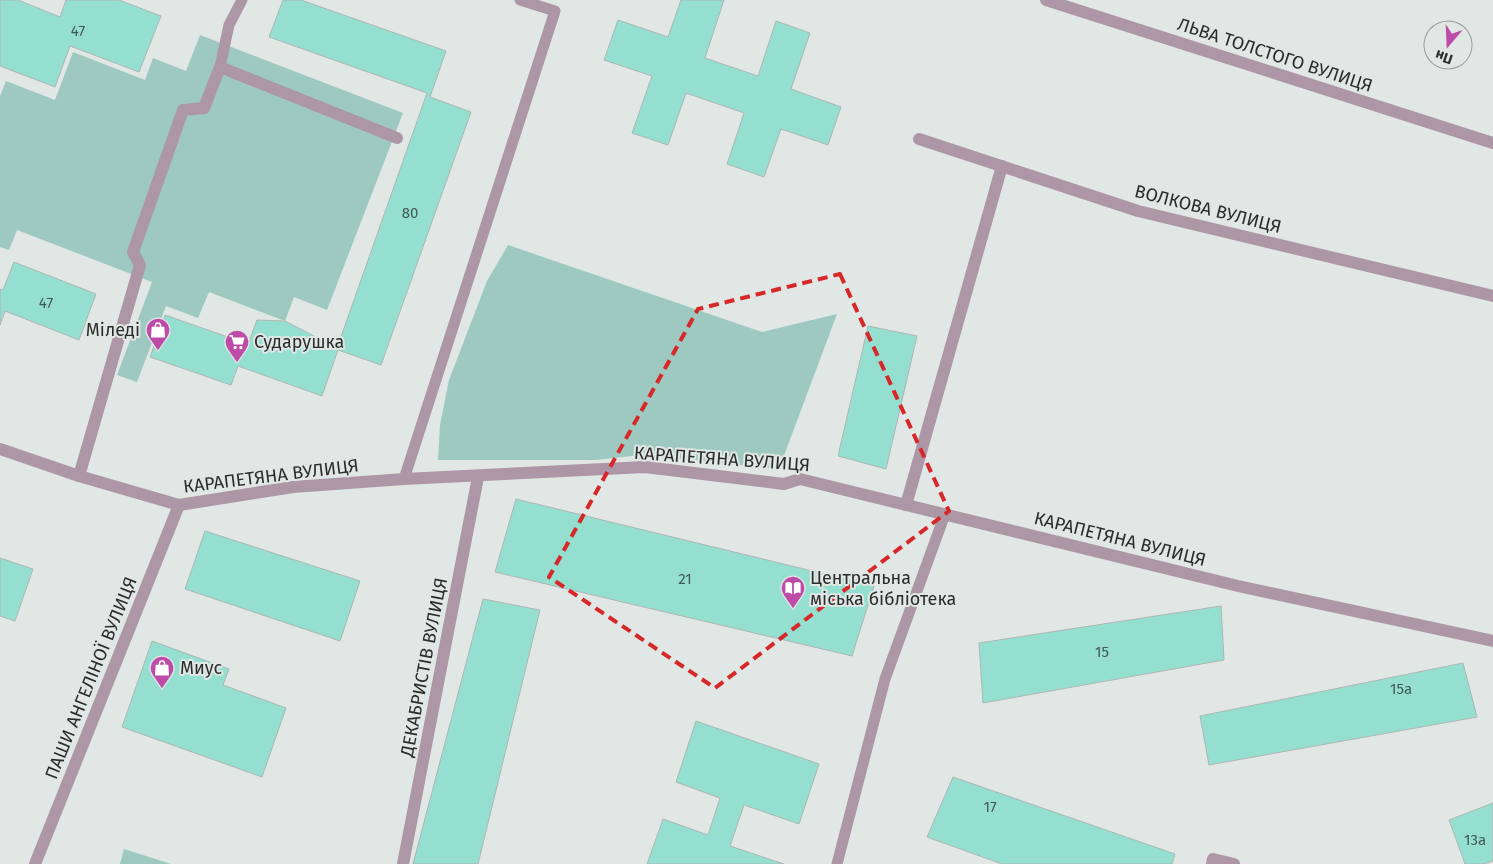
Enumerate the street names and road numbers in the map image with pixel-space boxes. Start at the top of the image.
street label: ЛЬВА ТОЛСТОГО ВУЛИЦЯ [1175,13,1375,97]
street label: ВОЛКОВА ВУЛИЦЯ [1132,180,1284,238]
street label: КАРАПЕТЯНА ВУЛИЦЯ [633,442,811,476]
street label: КАРАПЕТЯНА ВУЛИЦЯ [182,454,360,498]
street label: КАРАПЕТЯНА ВУЛИЦЯ [1032,507,1208,571]
street label: ПАШИ АНГЕЛІНОЇ ВУЛИЦЯ [40,574,142,782]
street label: ДЕКАБРИСТІВ ВУЛИЦЯ [396,576,452,759]

